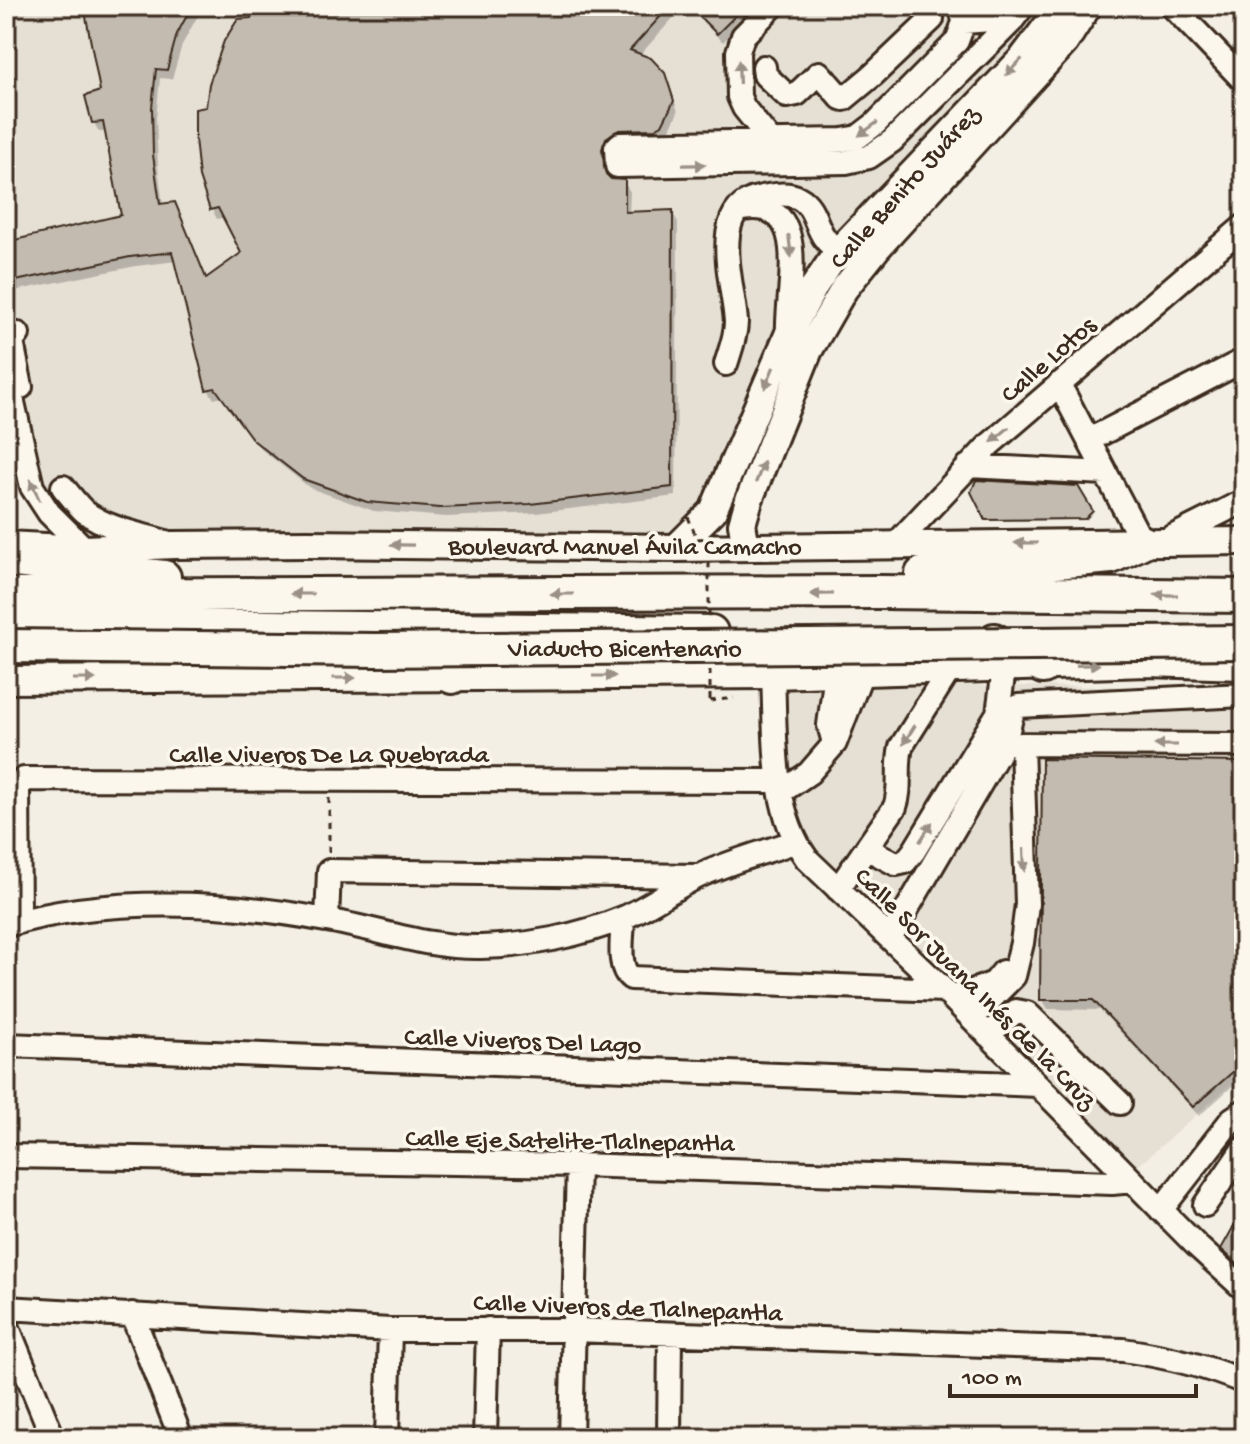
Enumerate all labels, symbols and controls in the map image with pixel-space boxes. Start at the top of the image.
one-way arrow [1005,57,1024,76]
one-way arrow [732,59,745,84]
street label: Calle Benito Juárez [825,100,989,277]
one-way arrow [857,121,879,137]
one-way arrow [682,159,707,171]
one-way arrow [783,233,796,258]
street label: Calle Lotos [996,311,1105,411]
one-way arrow [762,367,775,390]
one-way arrow [990,426,1010,443]
one-way arrow [754,460,767,484]
one-way arrow [29,479,42,502]
street label: Boulevard Manuel Ávila Camacho [447,534,802,565]
one-way arrow [1013,537,1038,549]
one-way arrow [389,539,414,551]
one-way arrow [809,587,834,600]
one-way arrow [289,588,314,600]
one-way arrow [549,588,574,600]
one-way arrow [1153,589,1178,601]
street label: Viaducto Bicentenario [507,636,742,667]
one-way arrow [1076,659,1101,672]
one-way arrow [592,670,617,682]
one-way arrow [332,671,357,684]
one-way arrow [72,673,97,686]
one-way arrow [901,725,916,746]
one-way arrow [1153,739,1178,751]
street label: Calle Viveros De La Quebrada [169,742,490,773]
one-way arrow [919,821,933,843]
one-way arrow [1018,848,1031,873]
street label: Calle Sor Juana Inés de la Cruz [846,863,1102,1119]
street label: Calle Viveros Del Lago [404,1024,642,1063]
street label: Calle Eje Satelite-Tlalnepantla [405,1125,736,1162]
street label: Calle Viveros de Tlalnepantla [472,1290,785,1331]
scale bar [950,1348,1196,1398]
text: 100 m [961,1365,1022,1394]

